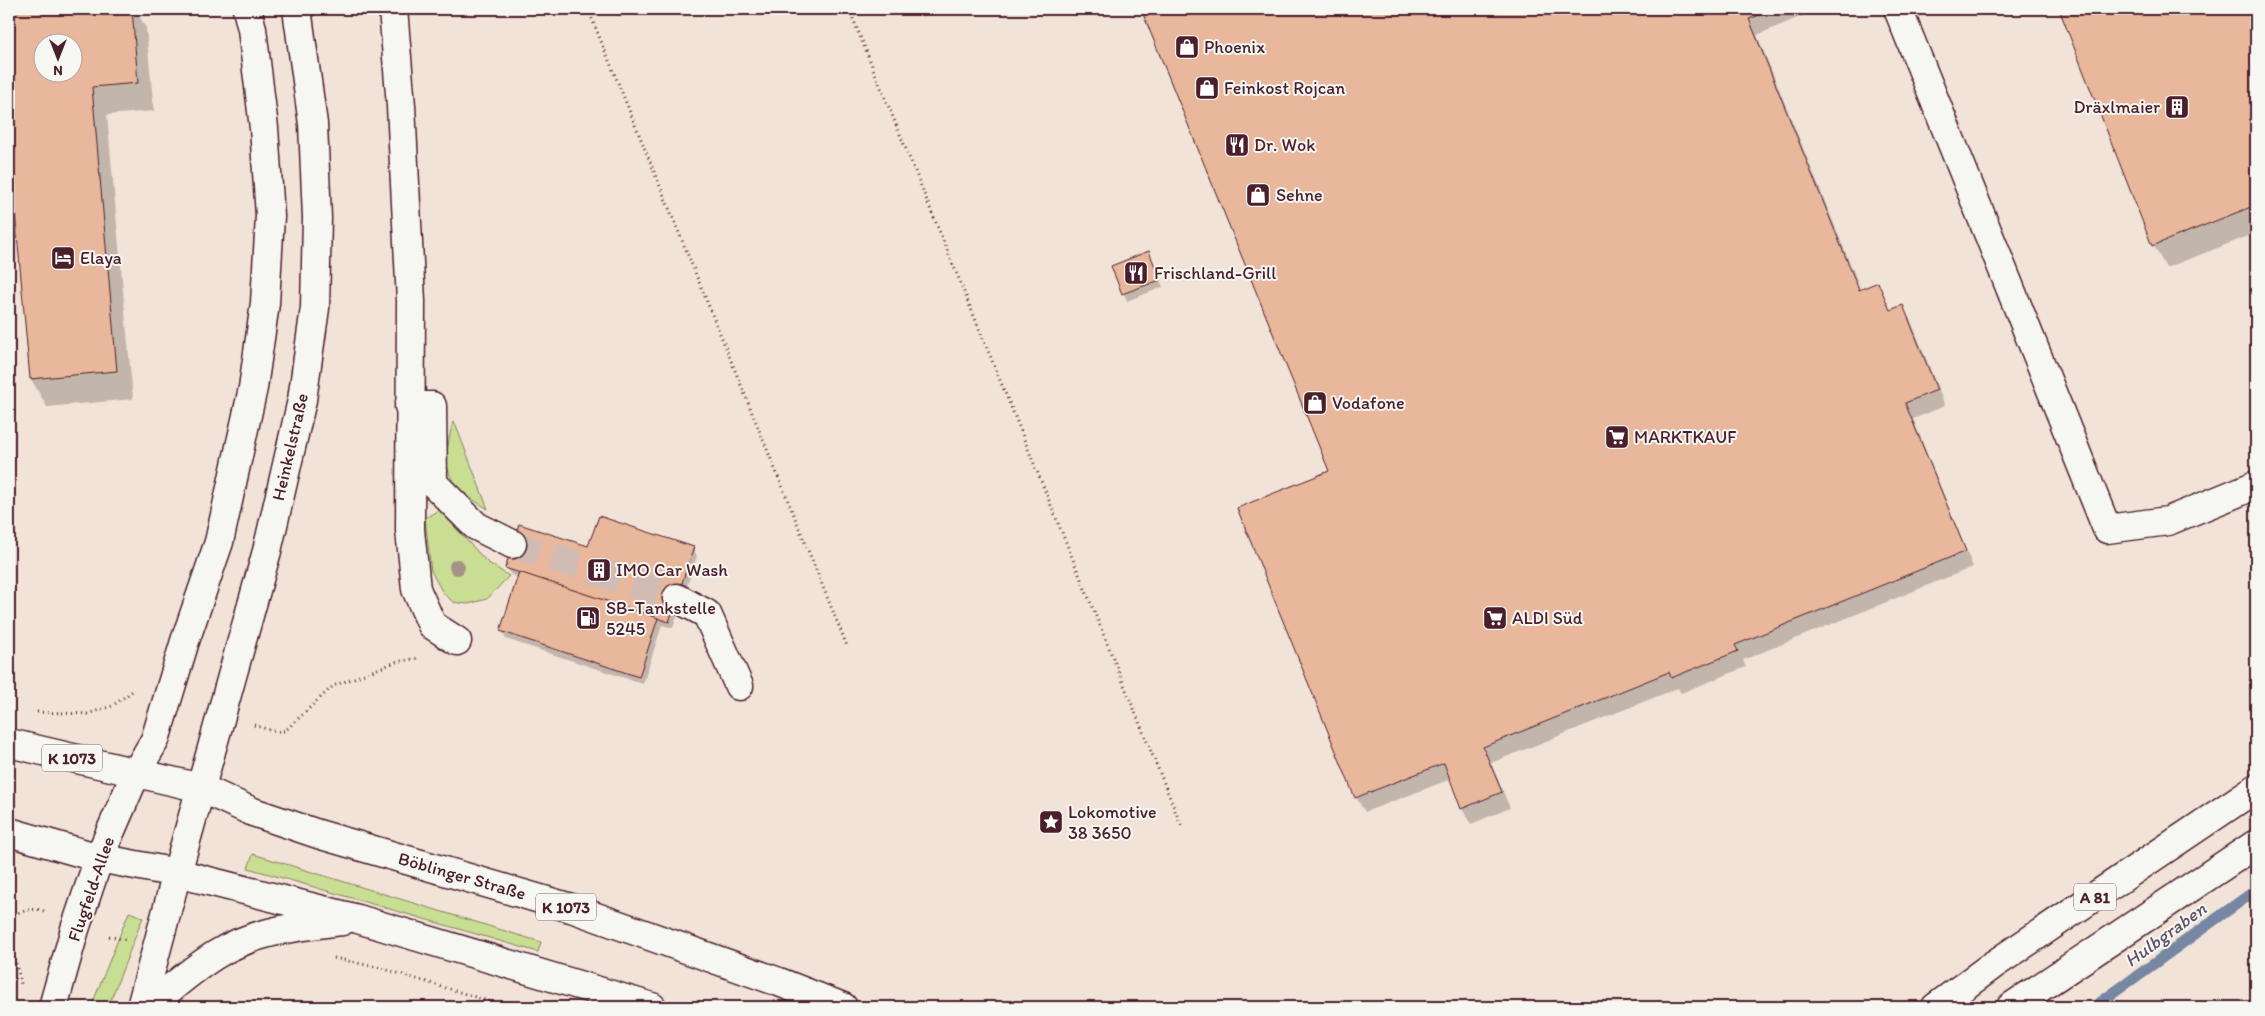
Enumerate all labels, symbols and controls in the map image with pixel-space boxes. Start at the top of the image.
north arrow [32,32,82,82]
shop icon: Phoenix [1174,34,1200,60]
place label: Phoenix [1204,36,1265,58]
text: N [53,62,63,79]
shop icon: Feinkost Rojcan [1194,75,1220,101]
place label: Feinkost Rojcan [1224,77,1345,99]
building icon: Dräxlmaier [2164,94,2190,120]
place label: Dräxlmaier [2073,96,2160,118]
restaurant icon: Dr. Wok [1224,132,1250,158]
place label: Dr. Wok [1254,134,1315,156]
shop icon: Sehne [1245,182,1271,208]
place label: Sehne [1276,184,1323,206]
hotel icon: Elaya [50,245,76,271]
place label: Elaya [80,247,122,269]
restaurant icon: Frischland-Grill [1123,260,1149,286]
place label: Frischland-Grill [1154,262,1276,284]
shop icon: Vodafone [1302,390,1328,416]
street label: Heinkelstraße [267,391,313,503]
place label: Vodafone [1332,392,1405,414]
supermarket icon: MARKTKAUF [1604,424,1630,450]
place label: MARKTKAUF [1634,426,1737,448]
building icon: IMO Car Wash [586,557,612,583]
place label: IMO Car Wash [616,559,728,581]
place label: SB-Tankstelle 5245 [606,597,716,640]
fuel station icon: SB-Tankstelle 5245 [575,605,601,631]
supermarket icon: ALDI Süd [1482,605,1508,631]
place label: ALDI Süd [1512,607,1583,629]
road number: K 1073 [42,744,102,771]
place label: Lokomotive 38 3650 [1068,801,1157,844]
place icon: Lokomotive 38 3650 [1038,809,1064,835]
street label: Flugfeld-Allee [63,834,119,944]
street label: Böblinger Straße [396,847,528,905]
road number: A 81 [2074,884,2116,910]
road number: K 1073 [536,894,596,920]
water label: Hulbgraben [2120,897,2211,972]

